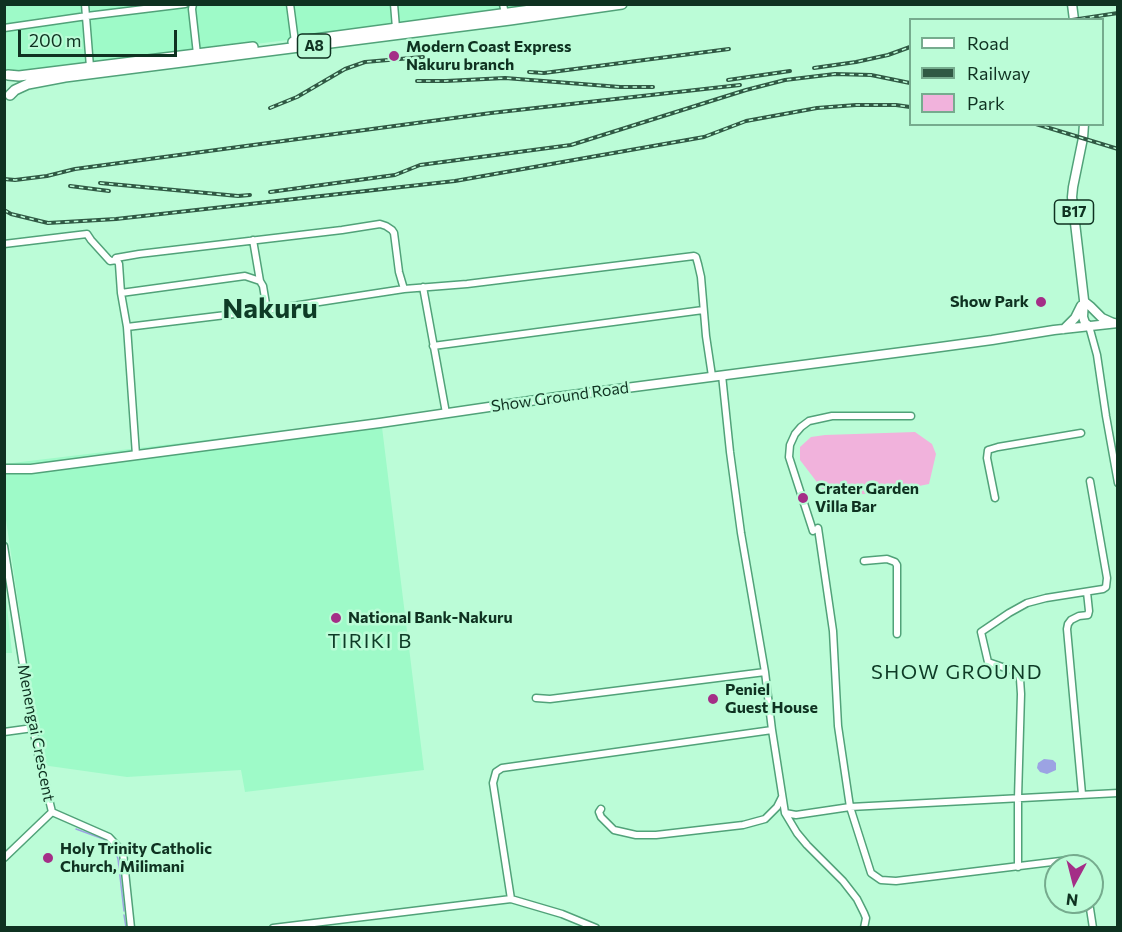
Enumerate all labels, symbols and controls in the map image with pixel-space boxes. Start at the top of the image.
scale bar [21,18,180,56]
legend [909,18,1104,126]
text: 200 m [29,29,82,51]
text: Road [967,32,1009,54]
road number: A8 [298,34,330,58]
place label: Modern Coast Express Nakuru branch [406,37,571,75]
marker: Modern Coast Express Nakuru branch [387,49,401,63]
text: Railway [967,62,1030,84]
text: Park [967,92,1005,114]
road number: B17 [1054,200,1094,224]
district label: Nakuru [222,292,318,326]
place label: Show Park [950,292,1029,312]
marker: Show Park [1034,295,1048,309]
street label: Show Ground Road [490,378,630,416]
place label: Crater Garden Villa Bar [815,479,919,517]
marker: Crater Garden Villa Bar [796,491,810,505]
place label: National Bank-Nakuru [348,608,513,628]
marker: National Bank-Nakuru [329,611,343,625]
district label: TIRIKI B [327,629,413,653]
district label: SHOW GROUND [871,660,1043,684]
street label: Menengai Crescent [13,663,59,803]
place label: Peniel Guest House [725,680,818,718]
marker: Peniel Guest House [706,692,720,706]
place label: Holy Trinity Catholic Church, Milimani [60,839,212,877]
marker: Holy Trinity Catholic Church, Milimani [41,851,55,865]
north arrow [1044,854,1104,914]
text: N [1065,890,1079,911]

